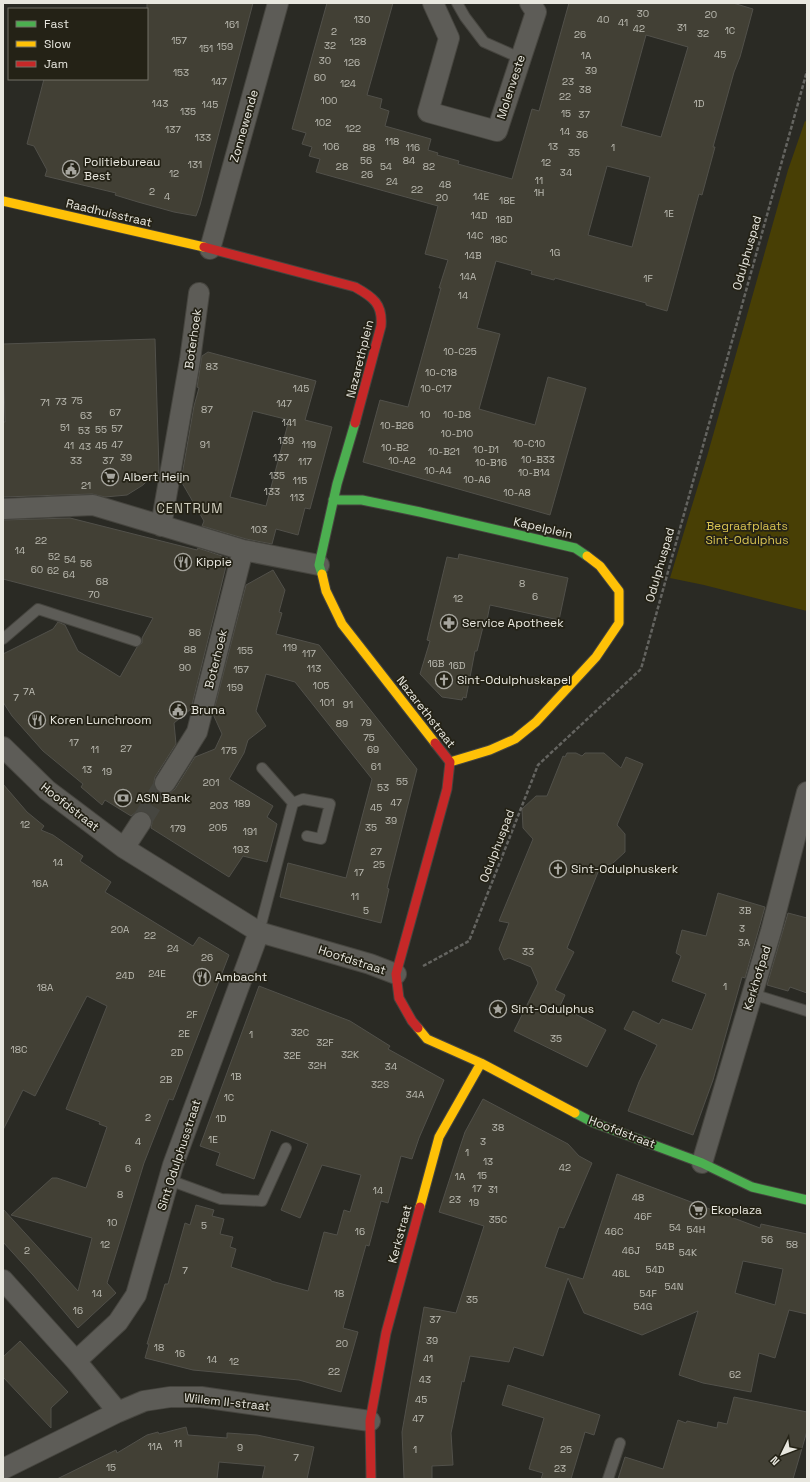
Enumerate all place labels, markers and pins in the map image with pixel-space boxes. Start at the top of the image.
place label: Politiebureau Best [84,154,160,184]
public building icon: Politiebureau Best [61,159,81,179]
supermarket icon: Albert Heijn [100,467,120,487]
place label: Albert Heijn [123,469,190,485]
restaurant icon: Kippie [173,552,193,572]
place label: Kippie [196,554,232,570]
pharmacy icon: Service Apotheek [439,613,459,633]
place label: Service Apotheek [462,615,564,631]
church icon: Sint-Odulphuskapel [434,670,454,690]
place label: Sint-Odulphuskapel [457,672,571,688]
public building icon: Bruna [168,700,188,720]
place label: Bruna [191,702,225,718]
restaurant icon: Koren Lunchroom [27,710,47,730]
place label: Koren Lunchroom [50,712,152,728]
bank icon: ASN Bank [113,788,133,808]
place label: ASN Bank [136,790,191,806]
church icon: Sint-Odulphuskerk [548,859,568,879]
place label: Sint-Odulphuskerk [571,861,679,877]
restaurant icon: Ambacht [192,967,212,987]
place label: Ambacht [215,969,267,985]
place icon: Sint-Odulphus [488,999,508,1019]
place label: Sint-Odulphus [511,1001,594,1017]
supermarket icon: Ekoplaza [688,1200,708,1220]
place label: Ekoplaza [711,1202,762,1218]

